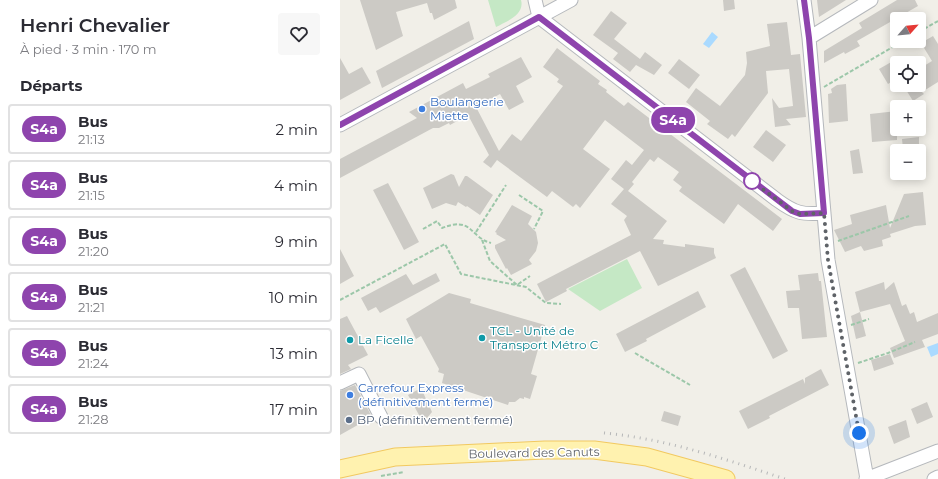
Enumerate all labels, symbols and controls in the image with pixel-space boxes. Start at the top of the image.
north arrow [890,12,926,48]
map controls [890,12,926,180]
button: heart [278,13,320,55]
text: Henri Chevalier [20,14,170,37]
text: À pied · 3 min · 170 m [20,41,157,57]
button: locate [890,56,926,92]
text: Départs [20,76,83,95]
place label: Boulangerie Miette [430,94,504,123]
button: + [890,100,926,136]
marker: Boulangerie Miette [417,104,427,114]
line badge: S4a [650,107,696,133]
text: S4a [659,111,687,129]
text: Bus [78,112,108,131]
text: S4a [30,120,58,138]
text: 2 min [275,120,318,139]
text: 21:13 [78,131,105,147]
button: − [890,144,926,180]
text: Bus [78,168,108,187]
unlabelled marker [743,172,761,190]
text: S4a [30,176,58,194]
text: 4 min [274,176,318,195]
text: 21:15 [78,187,105,203]
text: Bus [78,224,108,243]
text: S4a [30,232,58,250]
text: 9 min [275,232,318,251]
text: 21:20 [78,243,109,259]
text: Bus [78,280,108,299]
text: S4a [30,288,58,306]
text: 10 min [269,288,318,307]
text: 21:21 [78,299,105,315]
place label: TCL - Unité de Transport Métro C [490,323,599,352]
place label: La Ficelle [358,332,414,347]
marker: TCL - Unité de Transport Métro C [477,333,487,343]
marker: La Ficelle [345,335,355,345]
text: Bus [78,336,108,355]
text: S4a [30,344,58,362]
text: 13 min [270,344,318,363]
text: 21:24 [78,355,109,371]
place label: Carrefour Express (définitivement fermé) [358,380,494,409]
marker: Carrefour Express (définitivement fermé) [345,390,355,400]
text: Bus [78,392,108,411]
text: S4a [30,400,58,418]
text: 17 min [270,400,318,419]
text: 21:28 [78,411,109,427]
place label: BP (définitivement fermé) [357,412,513,427]
marker: BP (définitivement fermé) [344,415,354,425]
your location [849,423,869,443]
street label: Boulevard des Canuts [468,444,600,461]

